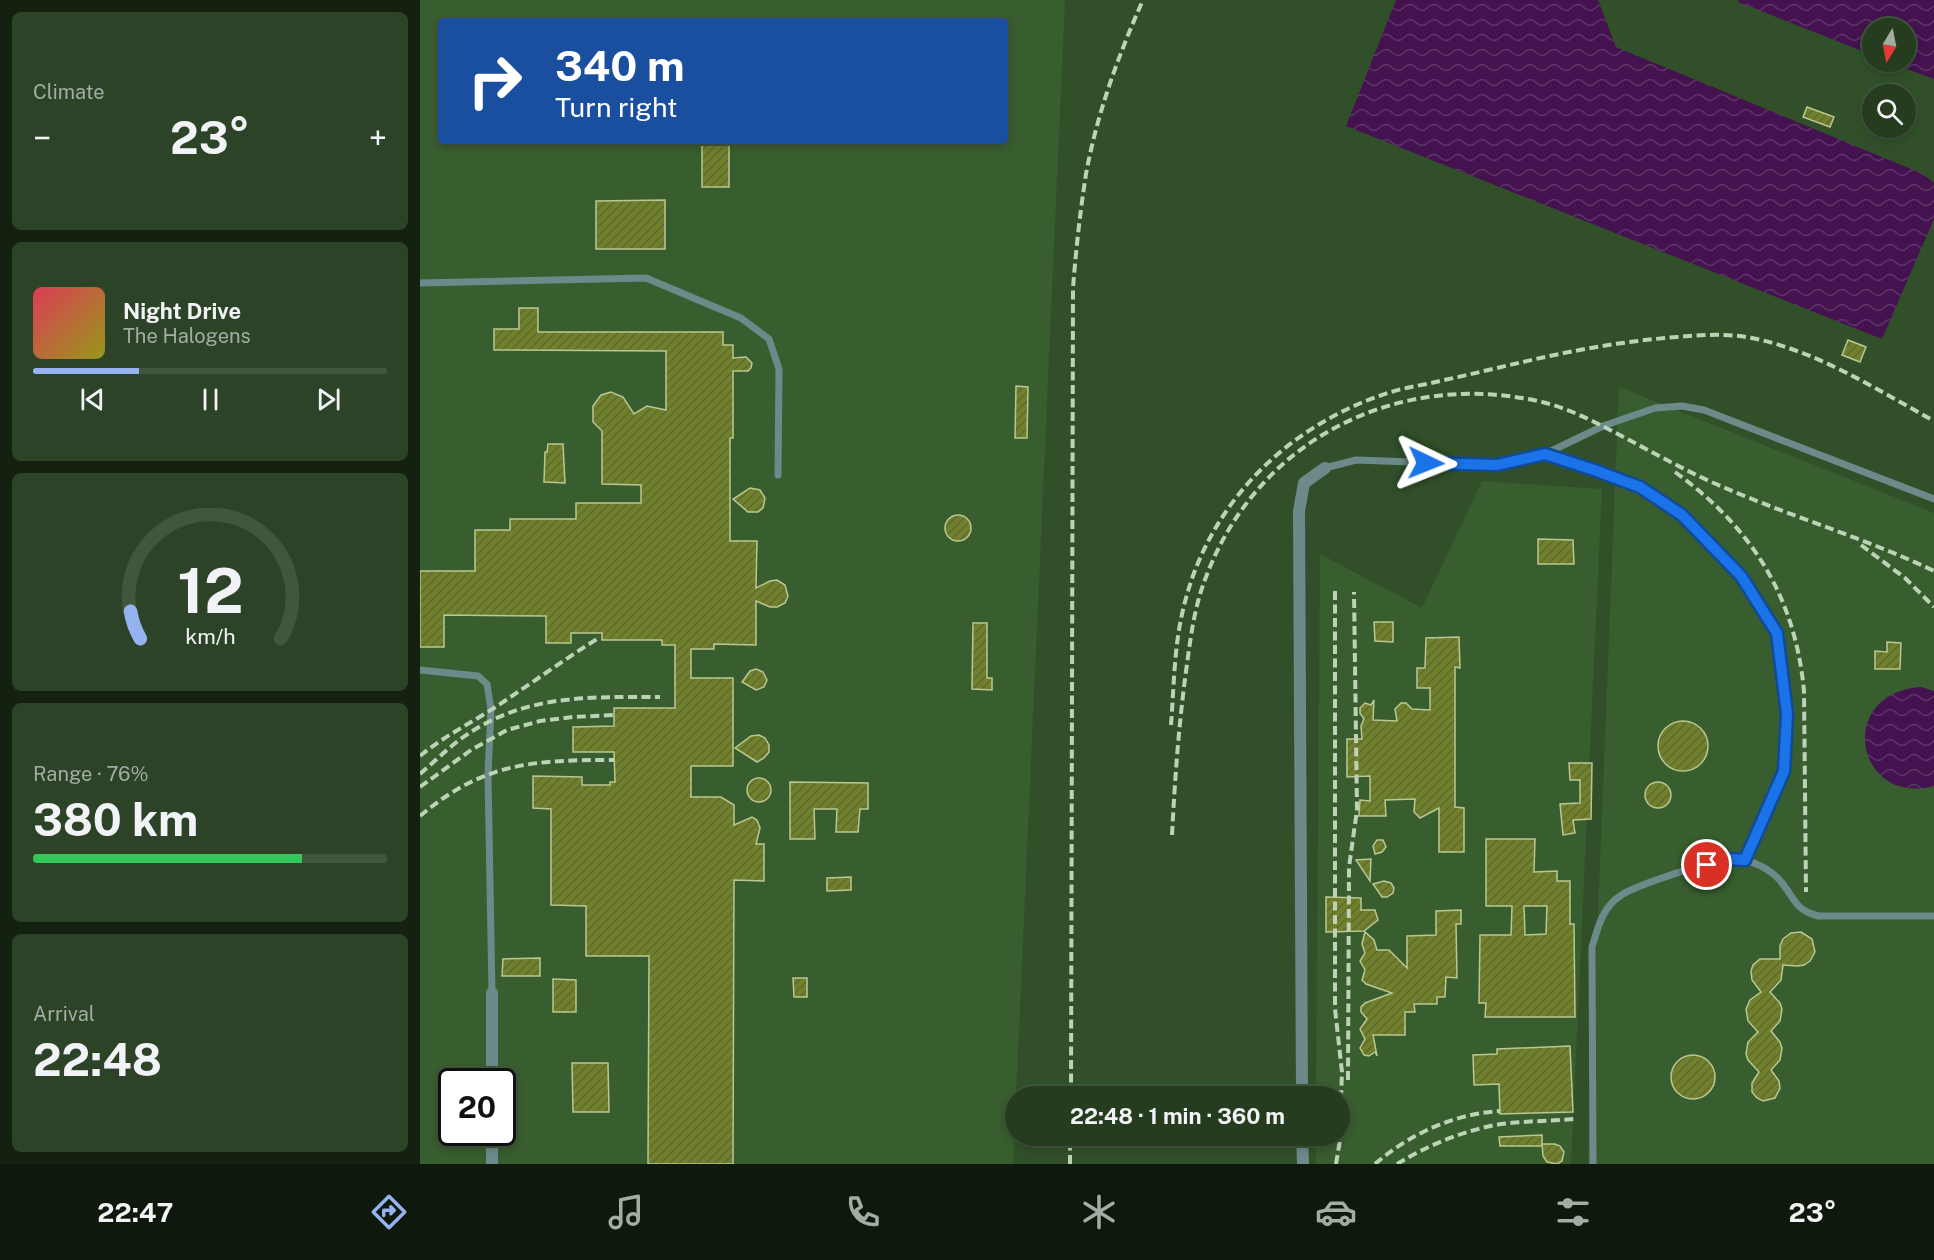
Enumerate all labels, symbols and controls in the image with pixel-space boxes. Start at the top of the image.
north arrow [1862,18,1916,72]
map controls [1862,18,1916,138]
text: 340 m [555,41,685,90]
icon: right [456,42,534,120]
text: Climate [33,80,105,104]
button: search [1862,84,1916,138]
text: Turn right [555,91,678,123]
text: 23° [170,111,250,164]
text: − [33,119,51,157]
text: + [369,119,387,157]
text: Night Drive [123,298,241,324]
text: The Halogens [123,324,251,348]
icon: previous [76,383,109,416]
icon: pause [194,383,227,416]
icon: next [312,383,345,416]
position arrow [1394,431,1458,495]
text: 12 [177,554,243,627]
text: km/h [185,624,235,649]
text: Range · 76% [33,762,149,786]
text: 380 km [33,793,198,846]
pin [1681,839,1732,890]
icon: arrive [1690,848,1723,881]
text: Arrival [33,1002,95,1026]
text: 22:48 [33,1033,162,1086]
speed limit sign: 20 [438,1068,516,1146]
text: 22:48 · 1 min · 360 m [1070,1103,1285,1129]
icon: directions [368,1191,410,1233]
icon: music [605,1191,647,1233]
icon: phone [842,1191,884,1233]
icon: climate [1078,1191,1120,1233]
icon: car [1315,1191,1357,1233]
icon: filters [1552,1191,1594,1233]
text: 22:47 [97,1196,173,1228]
text: 23° [1789,1196,1837,1228]

